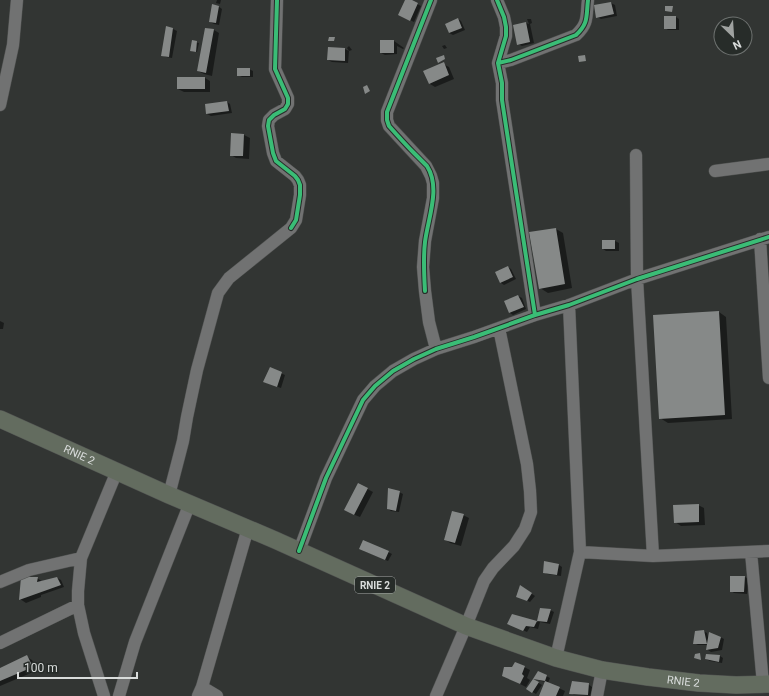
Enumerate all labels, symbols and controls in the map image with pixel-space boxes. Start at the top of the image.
north arrow [713,16,753,56]
text: N [731,37,743,52]
street label: RNIE 2 [62,442,97,468]
road number: RNIE 2 [355,577,395,593]
scale bar [18,654,137,680]
text: 100 m [24,661,58,675]
street label: RNIE 2 [666,673,700,690]

